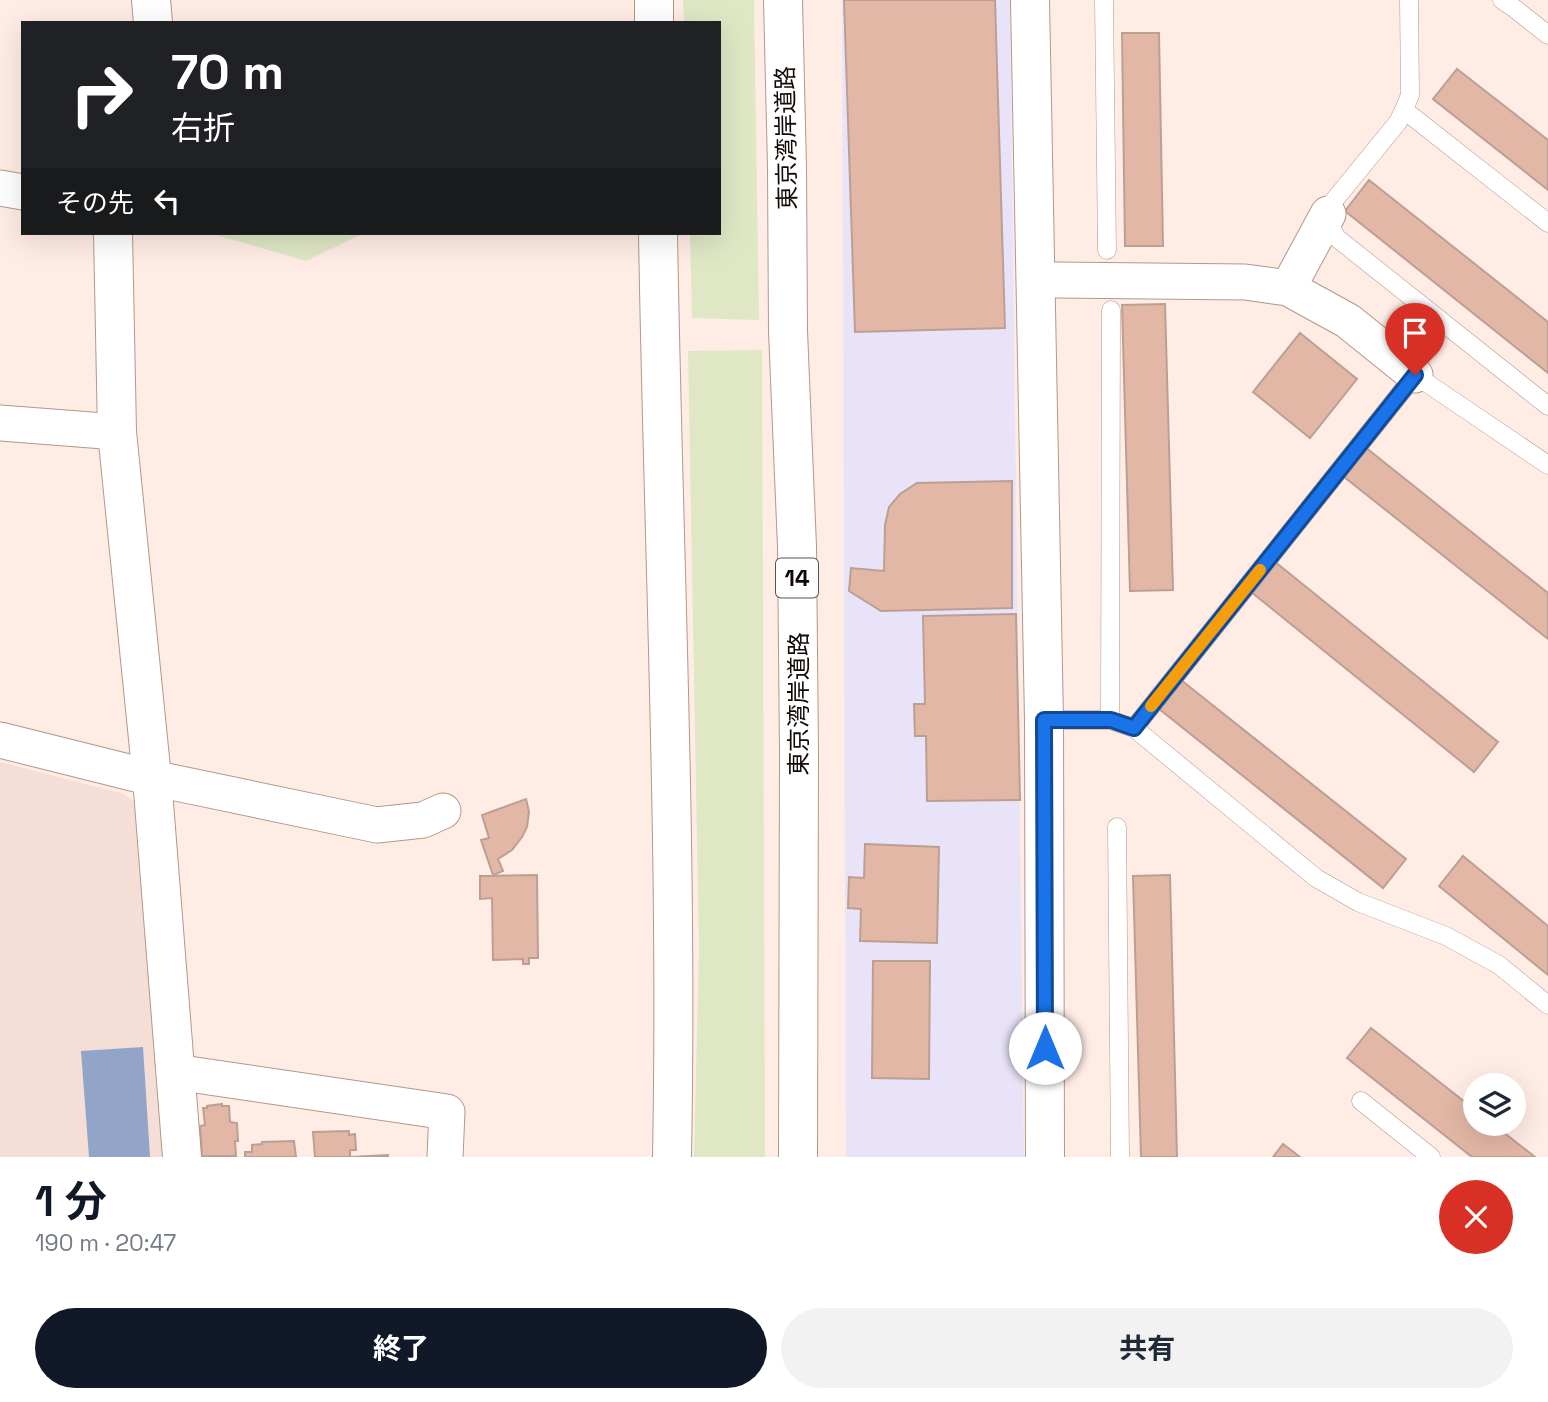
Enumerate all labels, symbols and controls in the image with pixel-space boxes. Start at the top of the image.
text: 70 m [171,41,284,103]
icon: right [56,49,147,140]
street label: 東京湾岸道路 [769,66,803,210]
text: 右折 [171,108,235,148]
icon: left [148,182,186,220]
text: その先 [56,186,134,220]
pin [1385,303,1445,375]
icon: arrive [1396,314,1434,352]
road number: 14 [776,558,818,598]
street label: 東京湾岸道路 [783,632,814,776]
position arrow [1008,1011,1082,1085]
map controls [1463,1073,1526,1136]
button: layers [1463,1073,1526,1136]
text: 1 分 [35,1175,107,1228]
button: close [1439,1180,1513,1254]
text: 190 m · 20:47 [35,1228,176,1258]
button: 終了 [35,1308,767,1388]
button: 共有 [781,1308,1513,1388]

